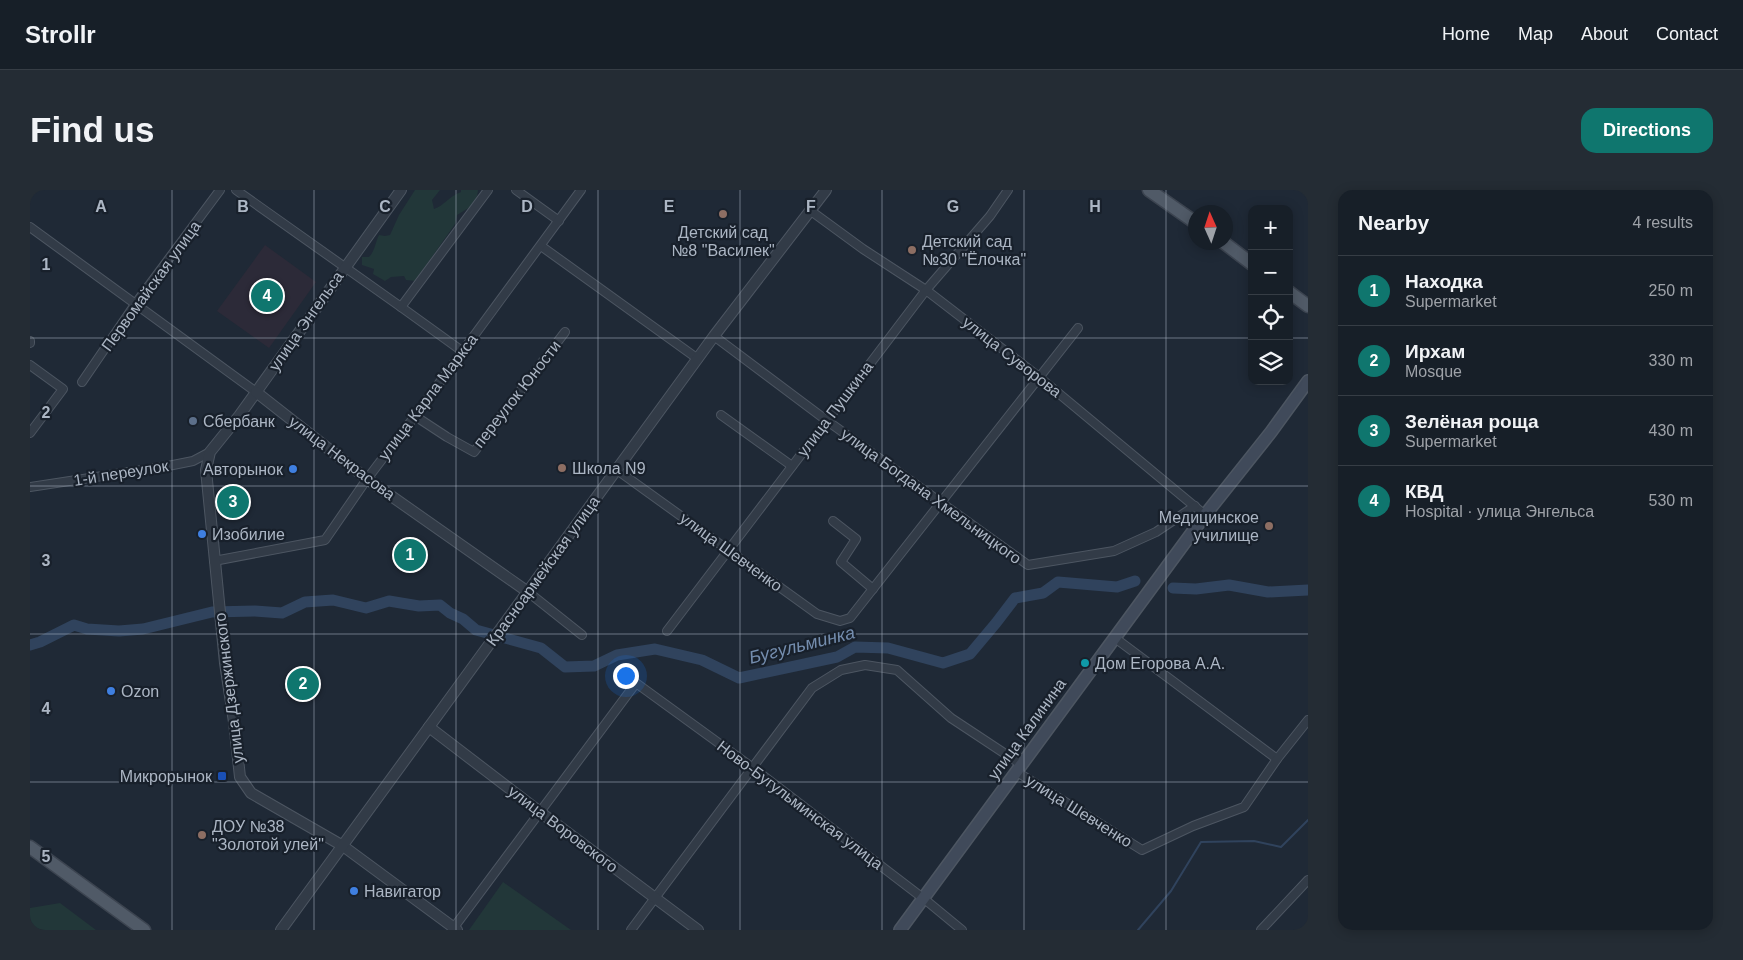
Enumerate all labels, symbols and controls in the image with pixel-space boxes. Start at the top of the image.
text: Strollr [25,21,96,48]
text: Home [1442,24,1490,44]
text: Map [1518,24,1553,44]
text: About [1581,24,1628,44]
text: Contact [1656,24,1718,44]
button: Directions [1581,108,1713,153]
text: Find us [30,110,154,149]
text: A [95,198,107,215]
text: B [237,198,249,215]
text: C [379,198,391,215]
text: D [521,198,533,215]
text: E [664,198,675,215]
text: F [806,198,816,215]
text: G [947,198,959,215]
text: H [1089,198,1101,215]
north arrow [1188,205,1233,250]
map controls [1248,205,1293,385]
button: + [1248,205,1293,250]
marker: Детский сад №8 "Василек" [717,208,729,220]
text: Nearby [1358,211,1429,234]
text: 4 results [1633,214,1693,231]
street label: Первомайская улица [98,218,204,354]
place label: Детский сад №8 "Василек" [671,224,775,259]
place label: Детский сад №30 "Ёлочка" [922,233,1026,268]
marker: Детский сад №30 "Ёлочка" [906,244,918,256]
button: − [1248,250,1293,295]
text: 1 [42,256,51,273]
street label: улица Энгельса [265,268,347,374]
text: Находка [1405,271,1483,292]
pin: 4 [251,277,283,315]
text: 1 [1370,282,1378,299]
text: 250 m [1649,282,1693,299]
text: Supermarket [1405,293,1497,310]
button: locate [1248,295,1293,340]
street label: улица Суворова [959,313,1065,401]
street label: улица Карла Маркса [375,331,481,463]
street label: переулок Юности [470,337,564,451]
button: layers [1248,340,1293,385]
text: Ирхам [1405,341,1465,362]
text: 2 [1370,352,1378,369]
text: 330 m [1649,352,1693,369]
street label: улица Пушкина [794,358,876,460]
text: Mosque [1405,363,1462,380]
text: 2 [42,404,51,421]
text: Зелёная роща [1405,411,1539,432]
place label: Сбербанк [203,413,276,430]
street label: улица Некрасова [286,413,398,503]
marker: Сбербанк [187,415,199,427]
text: 3 [1370,422,1378,439]
text: 430 m [1649,422,1693,439]
street label: улица Богдана Хмельницкого [838,425,1024,567]
text: Supermarket [1405,433,1497,450]
street label: 1-й переулок [72,457,171,489]
place label: Школа N9 [572,460,646,477]
place label: Авторынок [203,461,284,478]
marker: Школа N9 [556,462,568,474]
marker: Авторынок [287,463,299,475]
text: КВД [1405,481,1444,502]
pin: 3 [217,483,249,521]
text: 4 [1370,492,1378,509]
text: 530 m [1649,492,1693,509]
street label: Красноармейская улица [483,493,603,649]
text: Hospital · улица Энгельса [1405,503,1594,520]
street label: улица Шевченко [677,509,785,595]
place label: Медицинское училище [1159,509,1259,544]
marker: Медицинское училище [1263,520,1275,532]
place label: Изобилие [212,526,285,543]
marker: Изобилие [196,528,208,540]
pin: 1 [394,536,426,574]
text: 3 [42,552,51,569]
street label: улица Дзержинского [211,612,247,764]
water label: Бугульминка [747,622,857,668]
place label: Дом Егорова А.А. [1095,655,1225,672]
marker: Дом Егорова А.А. [1079,657,1091,669]
your location [613,663,639,689]
pin: 2 [287,665,319,703]
street label: улица Калинина [985,675,1069,783]
place label: Ozon [121,683,159,700]
marker: Ozon [105,685,117,697]
text: 4 [42,700,51,717]
street label: Ново-Бугульминская улица [714,737,886,873]
place label: Микрорынок [120,768,213,785]
marker: Микрорынок [216,770,228,782]
street label: улица Шевченко [1023,771,1135,851]
street label: улица Воровского [505,782,621,876]
place label: ДОУ №38 "Золотой улей" [212,818,324,853]
marker: ДОУ №38 "Золотой улей" [196,829,208,841]
text: 5 [42,848,51,865]
place label: Навигатор [364,883,441,900]
marker: Навигатор [348,885,360,897]

